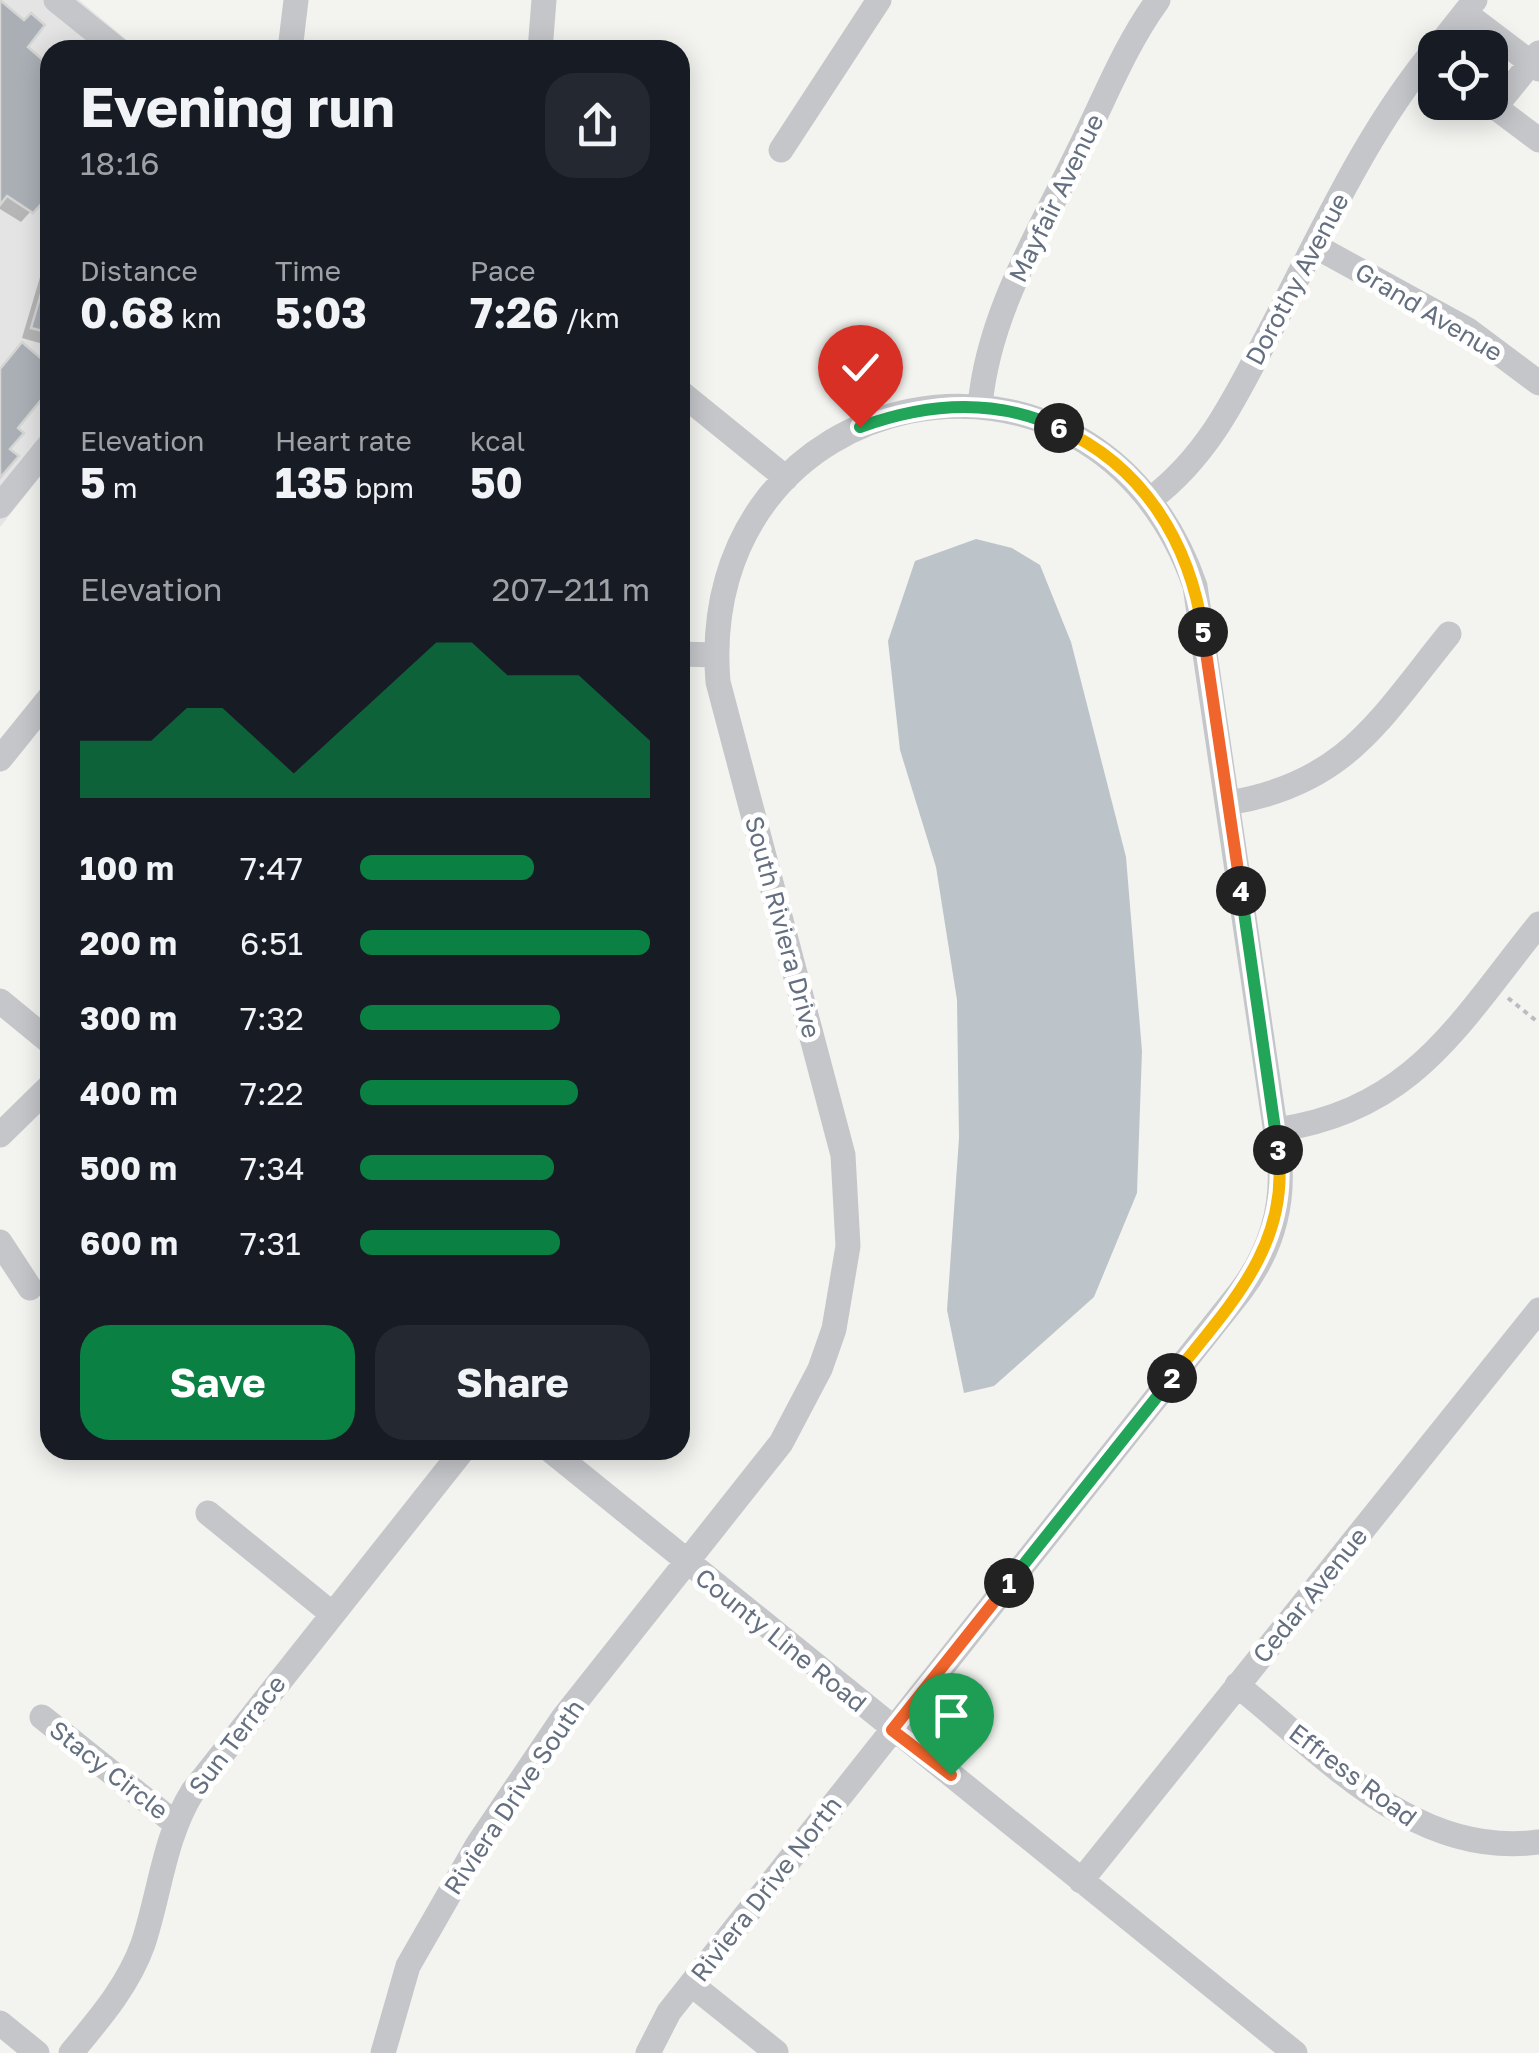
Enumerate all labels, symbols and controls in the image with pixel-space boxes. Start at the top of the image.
map controls [1418,30,1508,120]
button: locate [1418,30,1508,120]
text: Evening run [80,73,395,139]
button: share [545,73,650,178]
street label: Mayfair Avenue [1001,109,1110,287]
text: 18:16 [80,144,160,182]
street label: Dorothy Avenue [1238,187,1355,370]
text: Distance [80,254,198,287]
text: Time [275,254,341,287]
text: Pace [470,254,535,287]
street label: Grand Avenue [1350,255,1509,368]
text: 0.68 [80,287,174,337]
text: 5:03 [275,287,367,337]
text: 7:26 [470,287,559,337]
text: km [174,301,222,334]
text: /km [559,301,620,334]
pin [818,325,903,428]
icon: check [833,340,888,395]
pin: 6 [1034,403,1084,453]
text: 6 [1050,411,1068,444]
text: Elevation [80,424,205,457]
text: Heart rate [275,424,412,457]
text: kcal [470,424,525,457]
text: 5 [80,457,106,507]
text: 135 [275,457,348,507]
text: 50 [470,457,523,507]
text: m [106,471,137,504]
text: bpm [348,471,414,504]
text: Elevation [80,570,222,608]
text: 207–211 m [492,570,650,608]
pin: 5 [1178,607,1228,657]
text: 5 [1194,615,1212,648]
street label: South Riviera Drive [739,813,828,1041]
text: 100 m [80,849,174,887]
text: 7:47 [240,849,303,887]
pin: 4 [1216,866,1266,916]
text: 4 [1232,874,1250,907]
text: 200 m [80,924,177,962]
text: 6:51 [240,924,303,962]
text: 300 m [80,999,177,1037]
text: 7:32 [240,999,304,1037]
text: 400 m [80,1074,178,1112]
text: 7:22 [240,1074,304,1112]
pin: 3 [1253,1125,1303,1175]
text: 3 [1269,1133,1287,1166]
text: 500 m [80,1149,177,1187]
text: 7:34 [240,1149,305,1187]
text: 600 m [80,1224,178,1262]
text: 7:31 [240,1224,301,1262]
button: Save [80,1325,355,1440]
button: Share [375,1325,650,1440]
pin: 2 [1147,1353,1197,1403]
text: 2 [1163,1361,1181,1394]
street label: Cedar Avenue [1246,1521,1374,1669]
pin: 1 [984,1558,1034,1608]
street label: County Line Road [689,1561,873,1718]
text: 1 [1002,1566,1016,1599]
street label: Sun Terrace [181,1669,292,1801]
pin [909,1673,994,1776]
icon: arrive [924,1688,979,1743]
street label: Riviera Drive South [437,1693,590,1900]
street label: Stacy Circle [44,1714,175,1826]
street label: Effress Road [1283,1717,1423,1833]
street label: Riviera Drive North [684,1790,848,1988]

